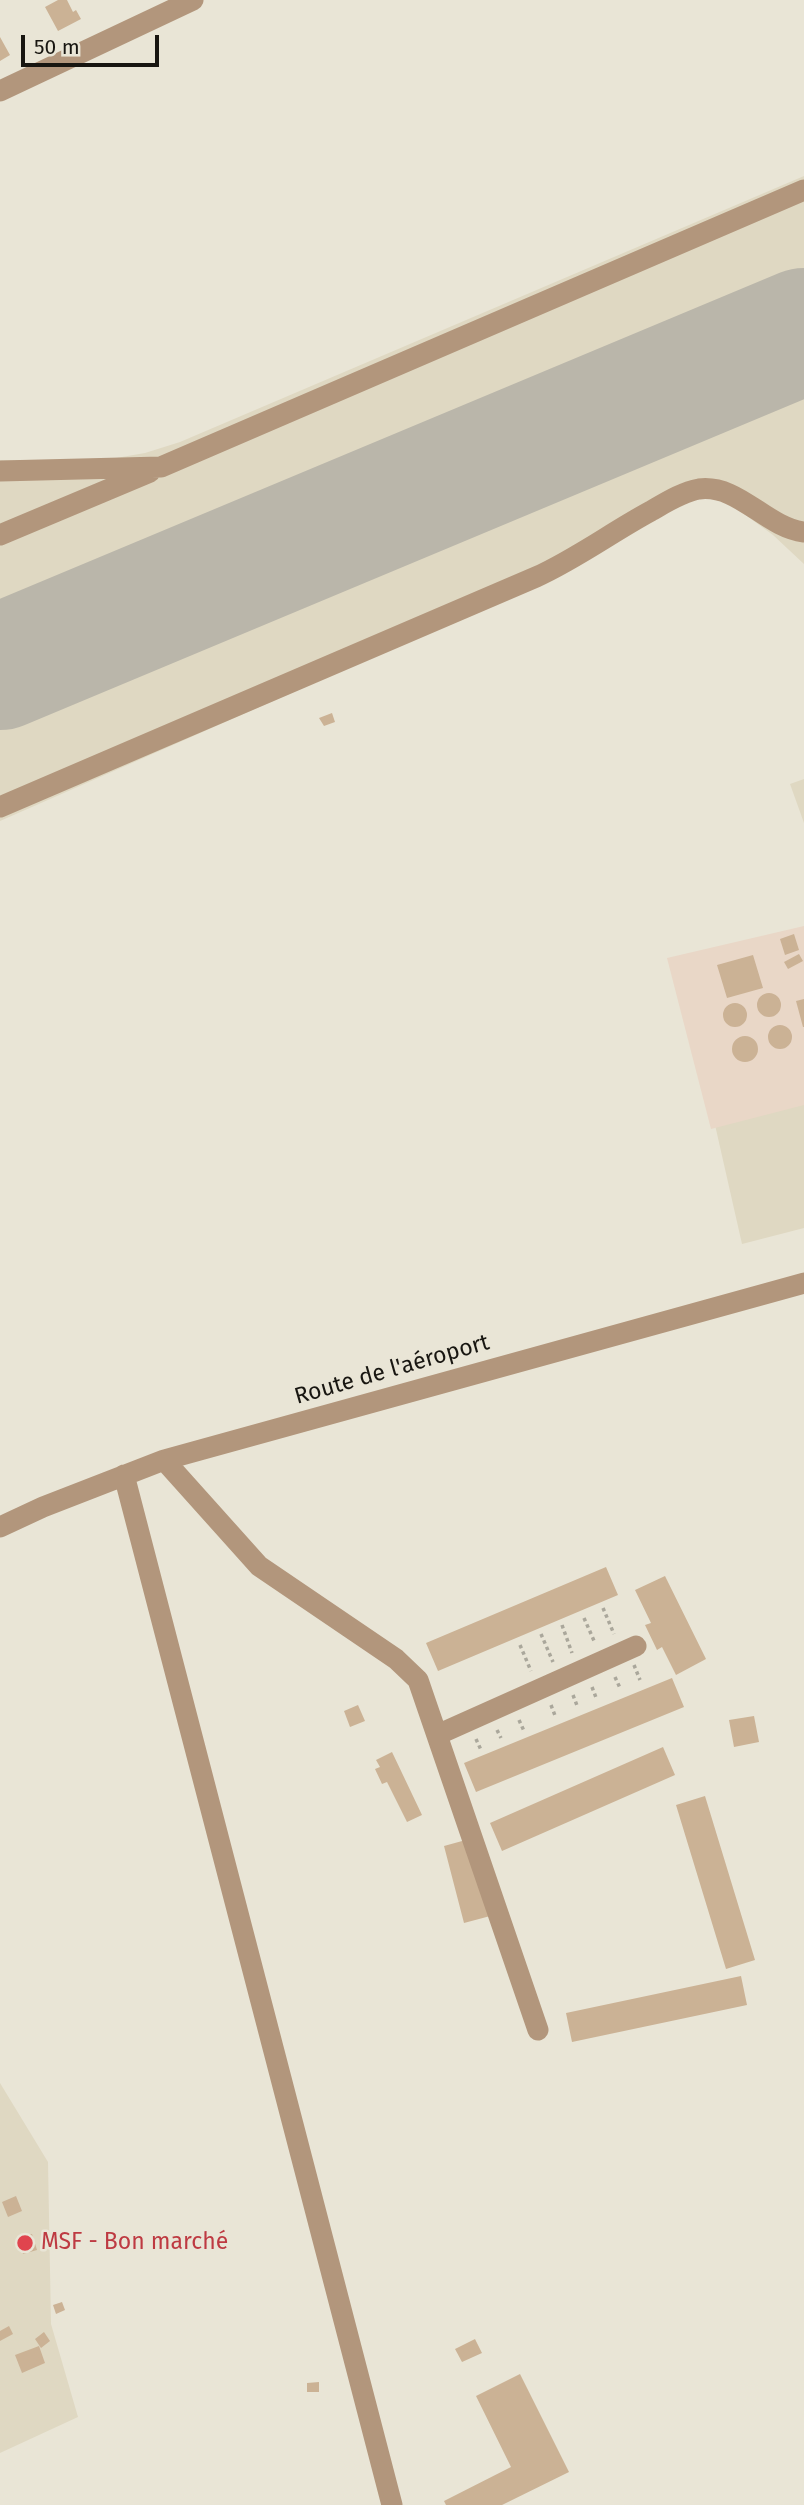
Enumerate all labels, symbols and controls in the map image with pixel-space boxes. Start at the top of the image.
scale bar [24,21,163,65]
text: 50 m [34,34,80,60]
street label: Route de l'aéroport [291,1329,493,1411]
place label: MSF - Bon marché [41,2229,228,2257]
marker: MSF - Bon marché [15,2233,35,2253]

